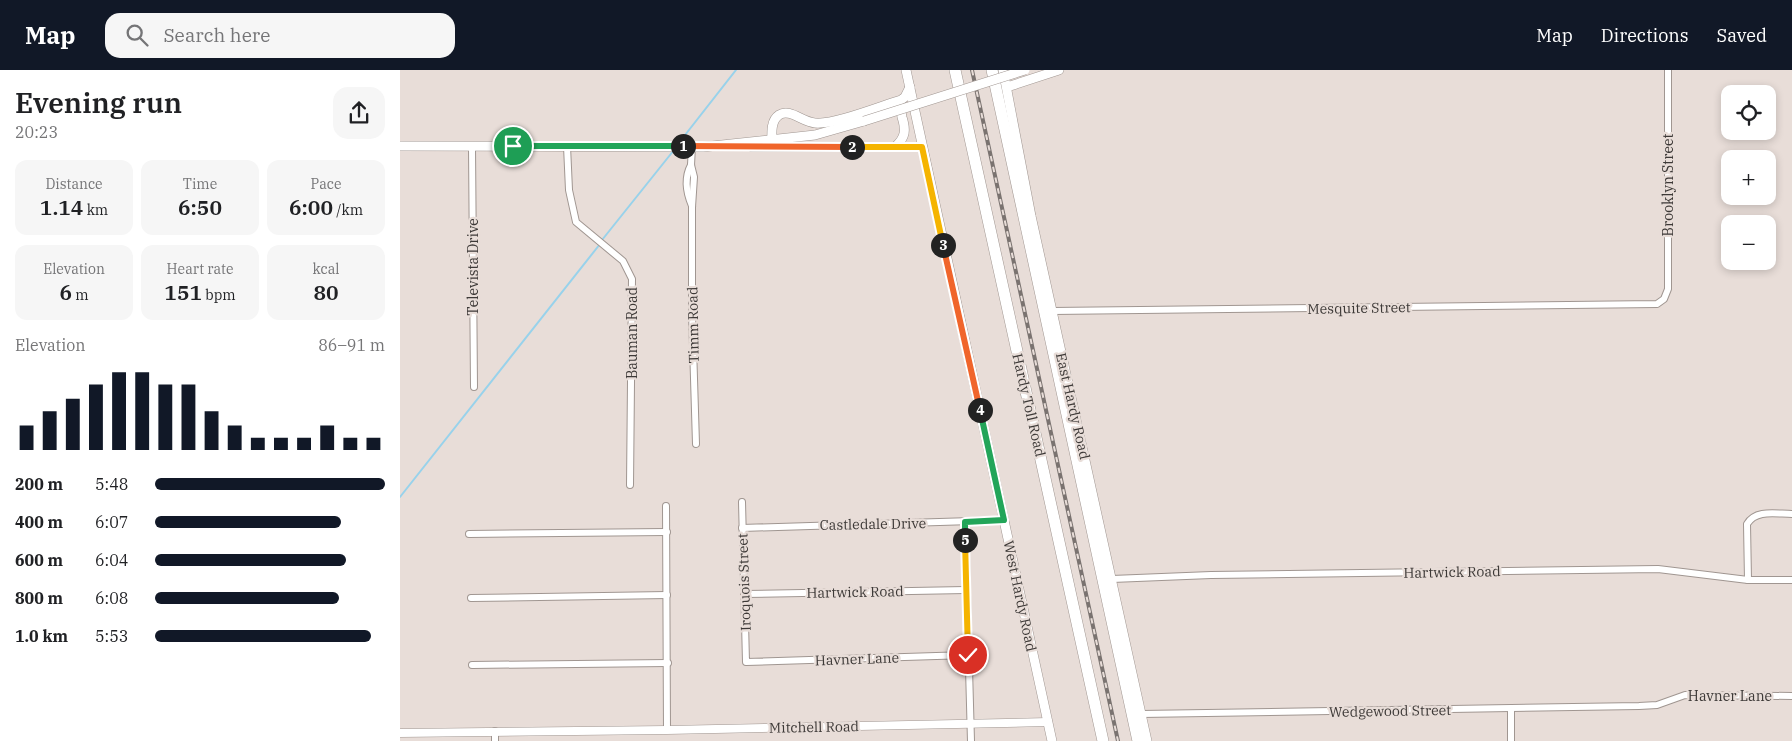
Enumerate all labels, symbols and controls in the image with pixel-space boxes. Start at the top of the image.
search box [105,13,455,58]
text: Map [25,19,75,51]
icon: search [123,21,151,49]
text: Search here [163,23,270,47]
text: Map [1536,24,1573,47]
text: Directions [1601,24,1689,47]
text: Saved [1717,24,1767,47]
text: Evening run [15,84,182,121]
map controls [1721,85,1776,270]
button: locate [1721,85,1776,140]
button: share [333,87,385,139]
text: 20:23 [15,122,58,142]
pin [492,125,534,167]
icon: arrive [499,132,527,160]
pin: 1 [670,134,696,158]
pin: 2 [840,134,864,160]
street label: Brooklyn Street [1659,134,1677,236]
text: 1 [679,137,688,155]
text: 2 [848,138,857,156]
button: + [1721,150,1776,205]
text: Distance [45,175,103,193]
text: Time [183,175,217,193]
text: Pace [311,175,341,193]
text: 1.14 [40,193,83,221]
text: 6:50 [178,193,222,221]
text: 6:00 [289,193,333,221]
text: km [83,201,108,219]
text: /km [333,201,363,219]
button: − [1721,215,1776,270]
street label: Televista Drive [464,218,482,316]
pin: 3 [930,232,956,258]
text: 3 [939,236,948,254]
text: Elevation [43,260,105,278]
text: Heart rate [167,260,234,278]
text: kcal [313,260,340,278]
text: 6 [59,278,72,306]
text: 151 [164,278,202,306]
text: 80 [313,278,339,306]
text: m [72,286,89,304]
text: bpm [202,286,236,304]
street label: Bauman Road [623,286,641,379]
street label: Timm Road [683,286,703,364]
street label: Mesquite Street [1307,298,1411,318]
text: Elevation [15,335,85,355]
text: 86–91 m [318,335,385,355]
street label: East Hardy Road [1052,351,1094,462]
street label: Hardy Toll Road [1008,352,1050,459]
pin: 4 [968,398,992,422]
text: 4 [976,401,985,419]
text: 200 m [15,474,63,494]
text: 5:48 [95,474,128,494]
text: 400 m [15,512,63,532]
text: 6:07 [95,512,128,532]
street label: Castledale Drive [820,514,926,534]
pin: 5 [952,528,978,552]
text: 5 [961,531,970,549]
street label: Iroquois Street [733,533,755,631]
street label: West Hardy Road [999,539,1041,654]
text: 600 m [15,550,63,570]
text: 6:04 [95,550,128,570]
street label: Hartwick Road [1403,562,1501,582]
street label: Hartwick Road [806,582,904,602]
text: 800 m [15,588,63,608]
text: 6:08 [95,588,128,608]
text: 1.0 km [15,626,68,646]
text: 5:53 [95,626,128,646]
pin [947,634,989,676]
icon: check [954,641,982,669]
street label: Havner Lane [815,649,899,669]
street label: Havner Lane [1688,687,1772,705]
street label: Wedgewood Street [1329,701,1451,721]
street label: Mitchell Road [769,717,860,737]

